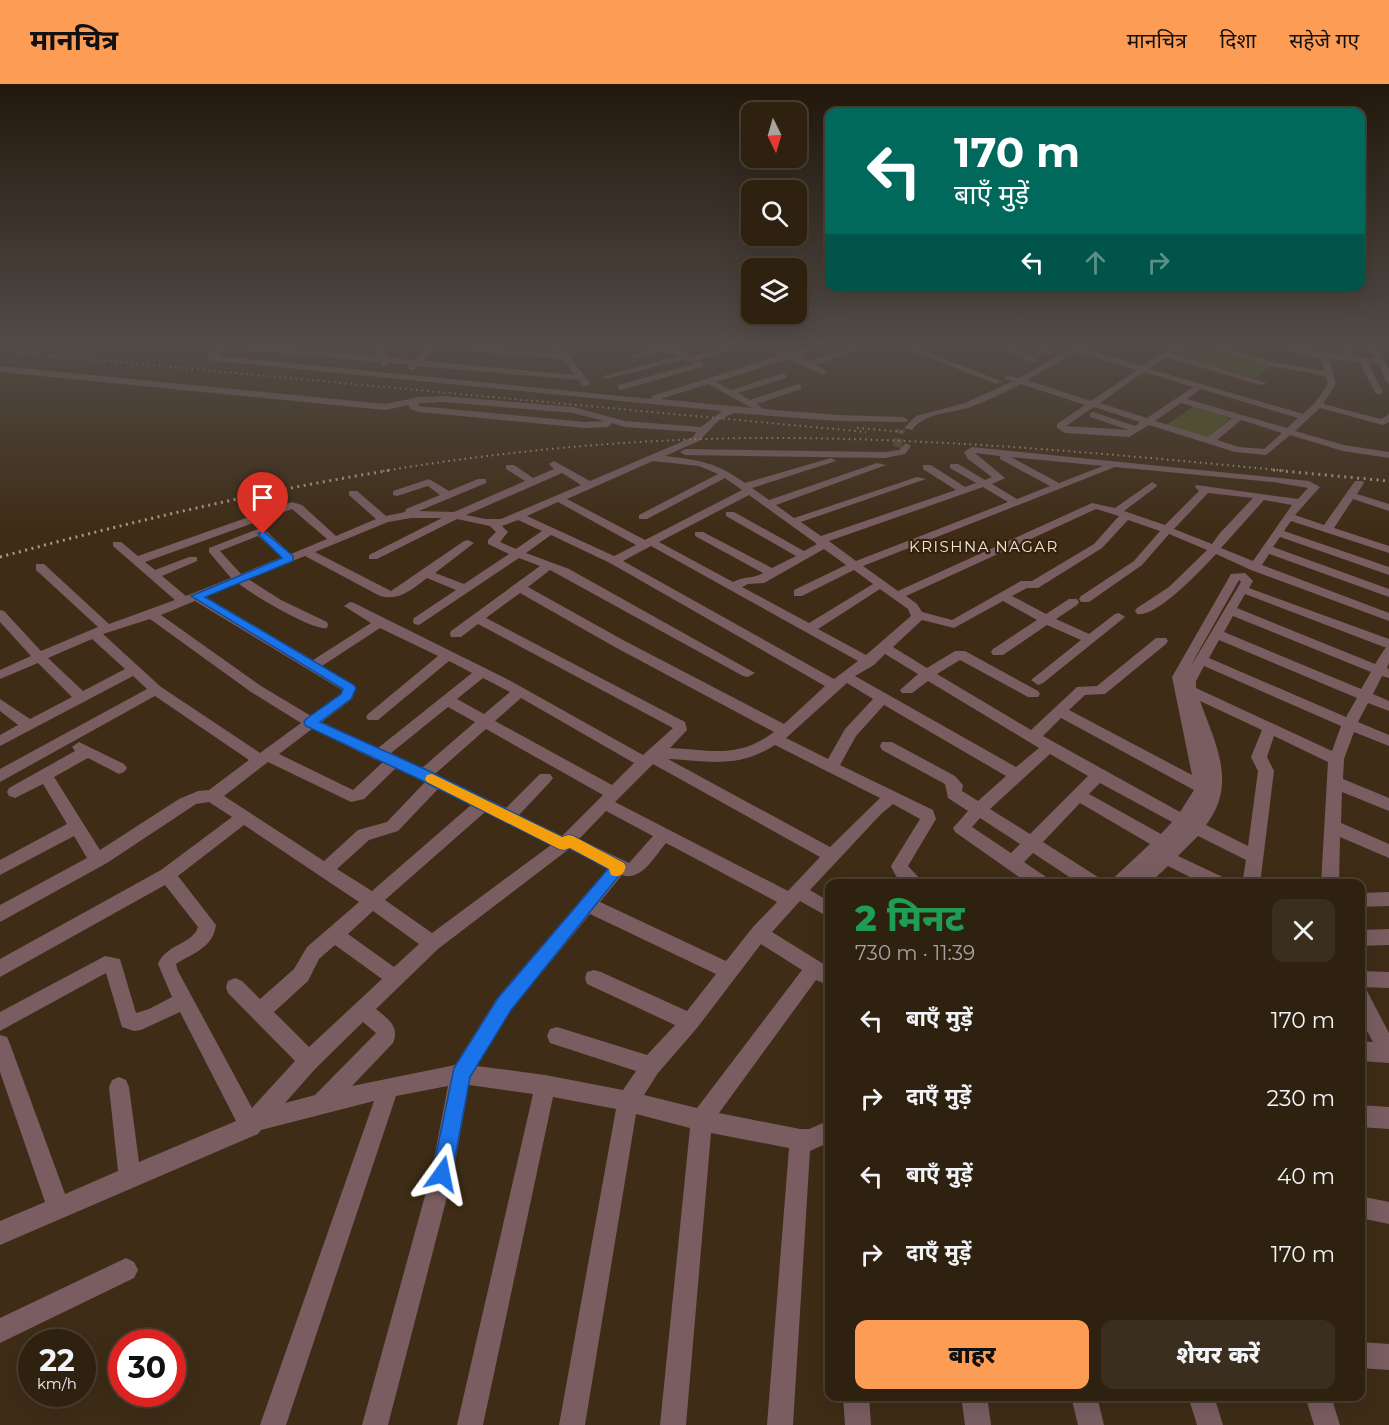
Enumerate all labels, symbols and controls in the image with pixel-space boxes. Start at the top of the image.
text: मानचित्र [30,23,118,57]
text: मानचित्र [1127,28,1187,53]
text: दिशा [1220,28,1256,53]
text: सहेजे गए [1289,28,1359,53]
north arrow [741,102,807,168]
map controls [741,102,807,324]
text: 170 m [954,126,1080,178]
icon: left [855,132,933,210]
text: बाएँ मुड़ें [954,178,1029,211]
button: search [741,180,807,246]
icon: left [1016,246,1049,279]
icon: ahead [1079,246,1112,279]
icon: right [1142,246,1175,279]
button: layers [741,258,807,324]
pin [237,472,288,534]
icon: arrive [246,481,279,514]
district label: KRISHNA NAGAR [909,537,1059,556]
text: 2 मिनट [855,896,965,940]
button: close [1272,899,1335,962]
text: 730 m · 11:39 [855,941,975,965]
icon: left [855,1004,888,1037]
text: बाएँ मुड़ें [906,1005,973,1032]
text: 170 m [1271,1007,1335,1034]
icon: right [855,1082,888,1115]
text: दाएँ मुड़ें [906,1083,971,1110]
text: 230 m [1266,1085,1335,1112]
position arrow [410,1142,474,1206]
icon: left [855,1160,888,1193]
text: बाएँ मुड़ें [906,1161,973,1188]
text: 40 m [1277,1163,1335,1190]
icon: right [855,1238,888,1271]
text: दाएँ मुड़ें [906,1239,971,1266]
text: 170 m [1271,1241,1335,1268]
button: बाहर [855,1320,1089,1389]
button: शेयर करें [1101,1320,1335,1389]
speed limit sign: 30 [108,1329,186,1407]
text: 22 [39,1342,75,1379]
text: km/h [37,1374,77,1393]

